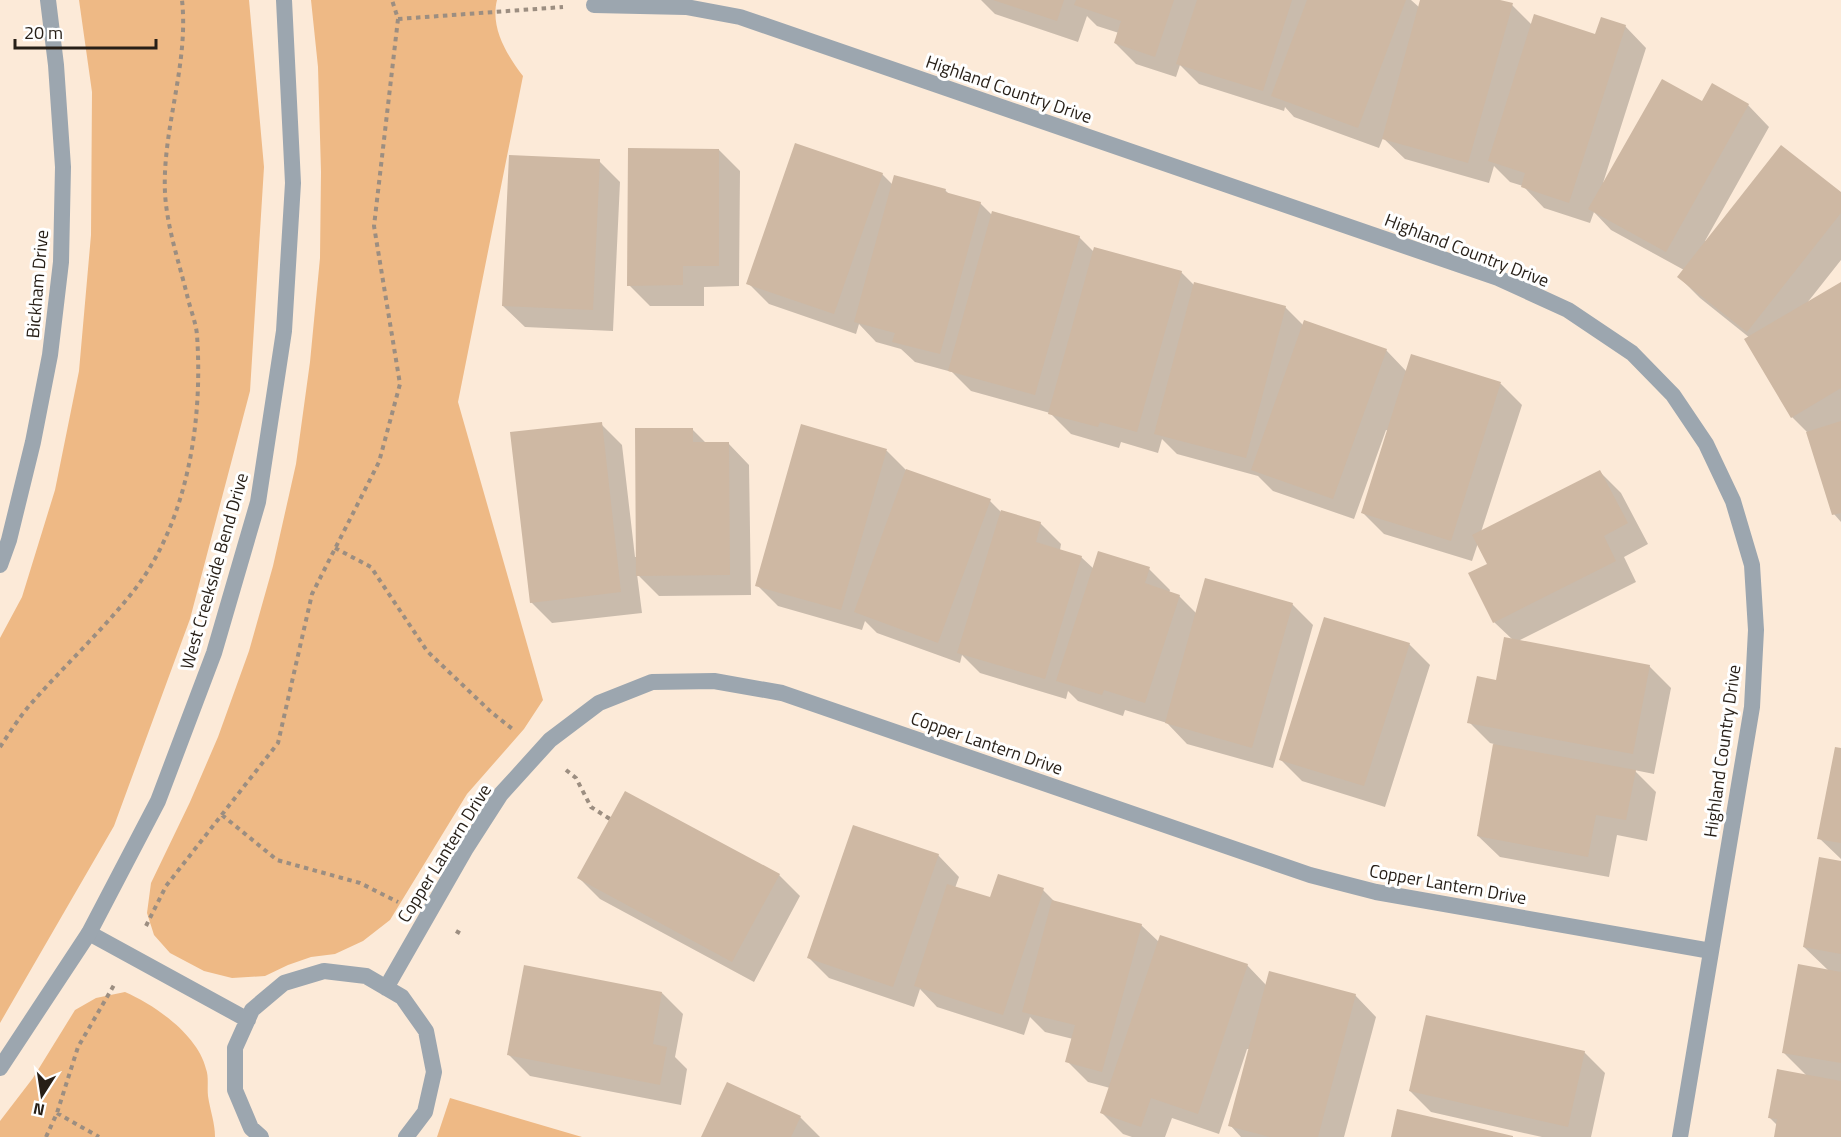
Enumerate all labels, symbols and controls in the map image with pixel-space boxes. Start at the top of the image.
scale bar [15,12,156,50]
text: 20 m [24,19,63,46]
street label: Highland Country Drive [922,48,1096,130]
street label: Highland Country Drive [1381,206,1553,294]
street label: Bickham Drive [19,229,55,339]
street label: West Creekside Bend Drive [173,469,255,673]
street label: Highland Country Drive [1697,663,1747,839]
street label: Copper Lantern Drive [907,704,1067,782]
street label: Copper Lantern Drive [390,778,498,928]
street label: Copper Lantern Drive [1367,857,1529,911]
north arrow [12,1065,72,1125]
text: N [31,1097,47,1123]

